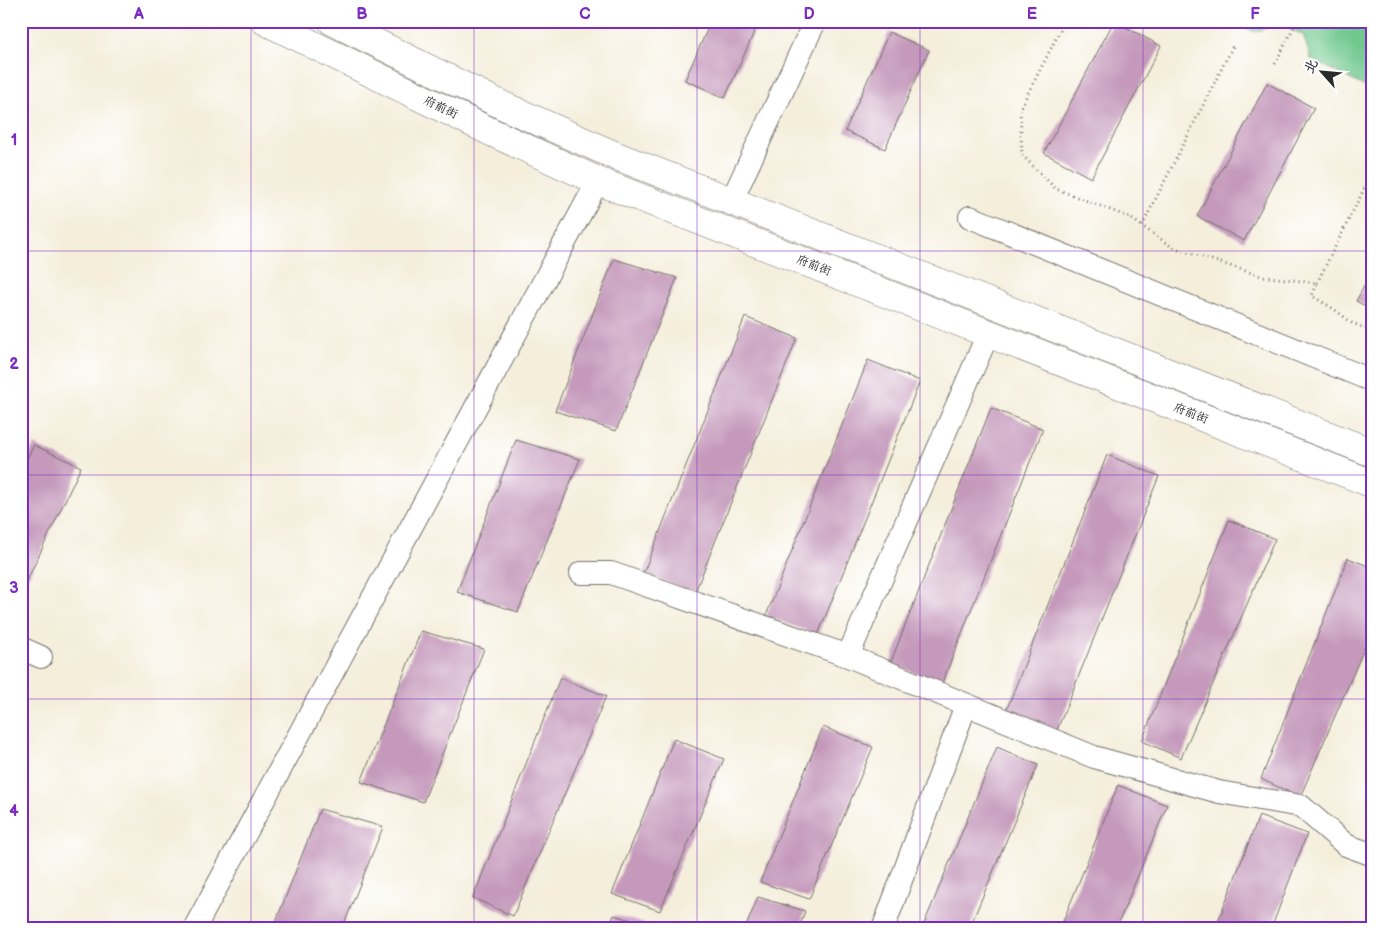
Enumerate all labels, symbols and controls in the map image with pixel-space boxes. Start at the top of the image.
text: A [133,5,144,24]
text: B [356,5,368,24]
text: C [579,5,591,24]
text: D [803,5,815,24]
text: E [1027,5,1037,24]
text: F [1250,5,1260,24]
north arrow [1296,48,1346,98]
text: 北 [1300,56,1322,76]
street label: 府前街 [421,93,460,122]
text: 1 [11,131,17,150]
street label: 府前街 [794,252,833,279]
text: 2 [9,355,19,374]
street label: 府前街 [1171,400,1210,427]
text: 3 [9,579,19,598]
text: 4 [9,802,19,821]

